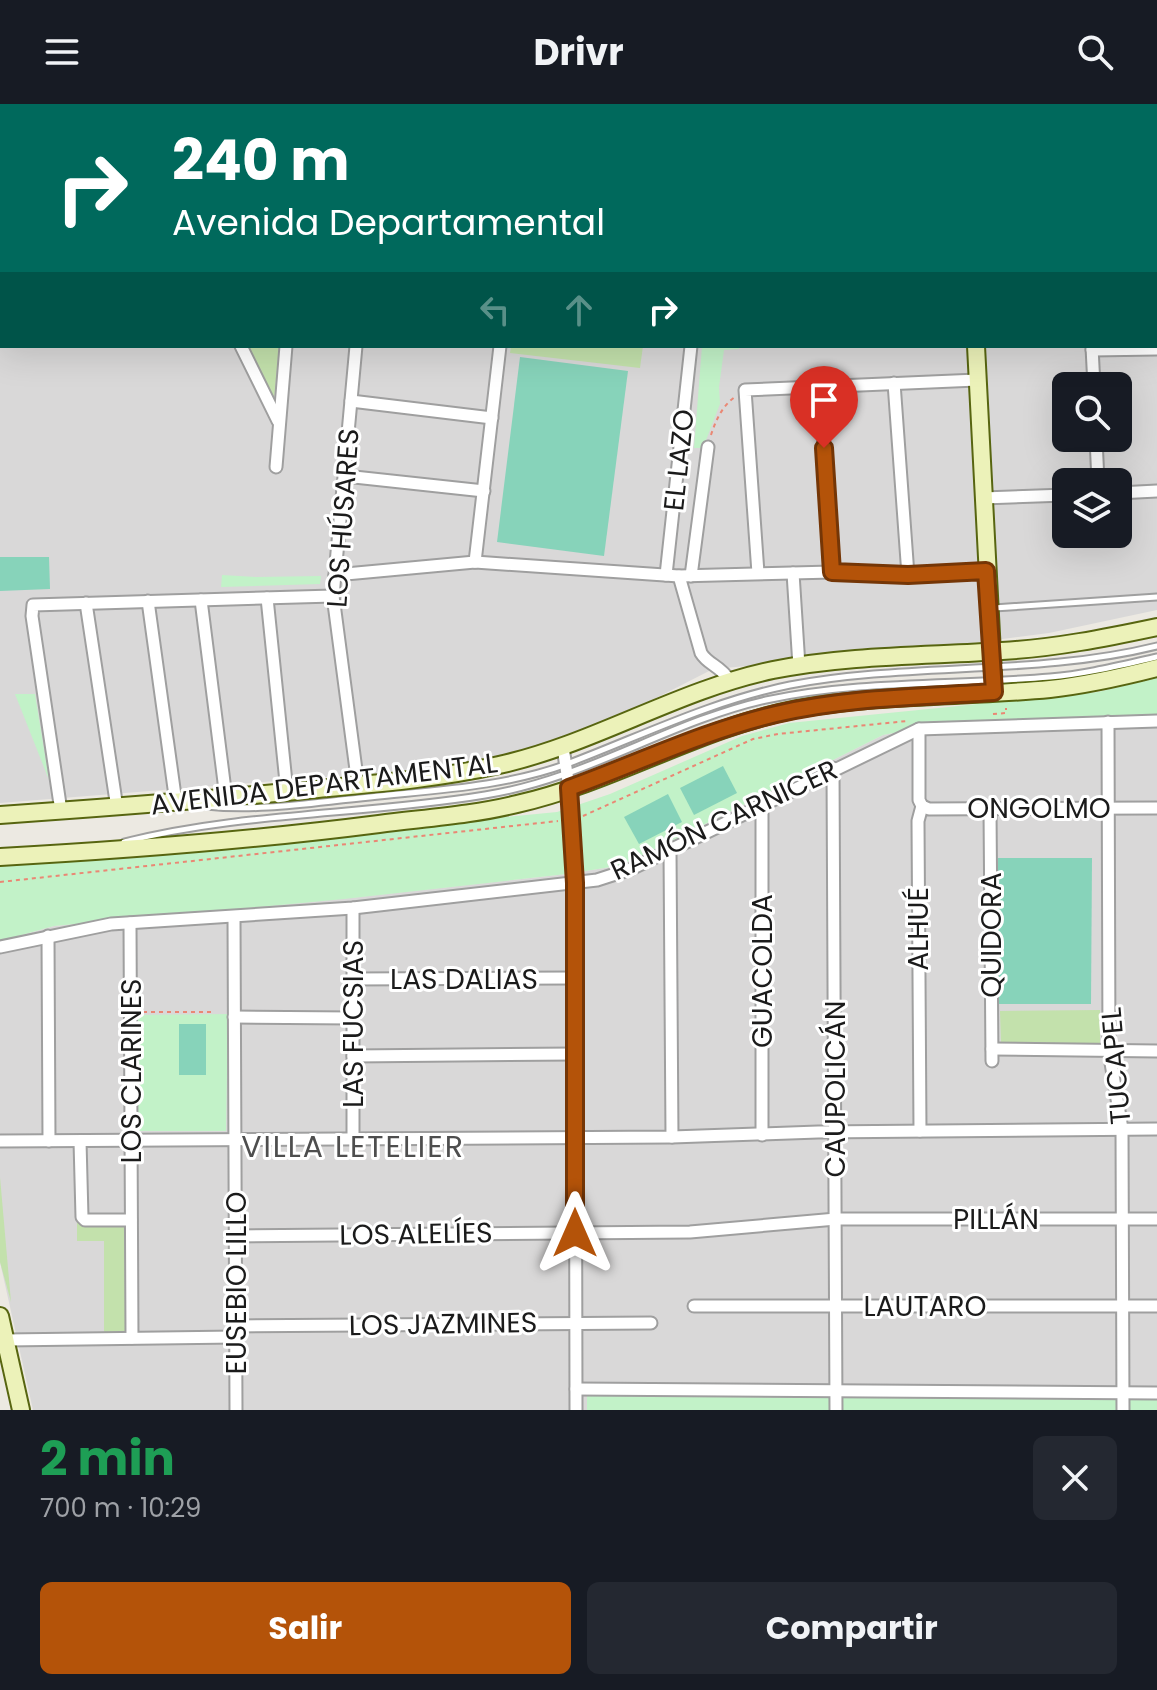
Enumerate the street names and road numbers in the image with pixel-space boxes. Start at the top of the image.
street label: EL LAZO [654,407,704,513]
street label: LOS HÚSARES [317,427,369,609]
street label: AVENIDA DEPARTAMENTAL [148,743,500,825]
street label: RAMÓN CARNICER [604,750,844,890]
street label: ONGOLMO [967,789,1111,828]
street label: QUIDORA [972,872,1011,998]
street label: ALHUÉ [899,887,938,971]
street label: GUACOLDA [743,894,782,1048]
street label: LAS FUCSIAS [334,940,373,1108]
street label: LAS DALIAS [390,960,538,999]
street label: LOS CLARINES [112,979,151,1164]
street label: CAUPOLICÁN [816,1001,855,1177]
street label: TUCAPEL [1091,1006,1141,1126]
street label: EUSEBIO LILLO [217,1192,256,1374]
street label: PILLÁN [953,1200,1039,1239]
street label: LOS ALELÍES [339,1213,493,1255]
street label: LAUTARO [864,1287,986,1326]
street label: LOS JAZMINES [348,1303,538,1345]

